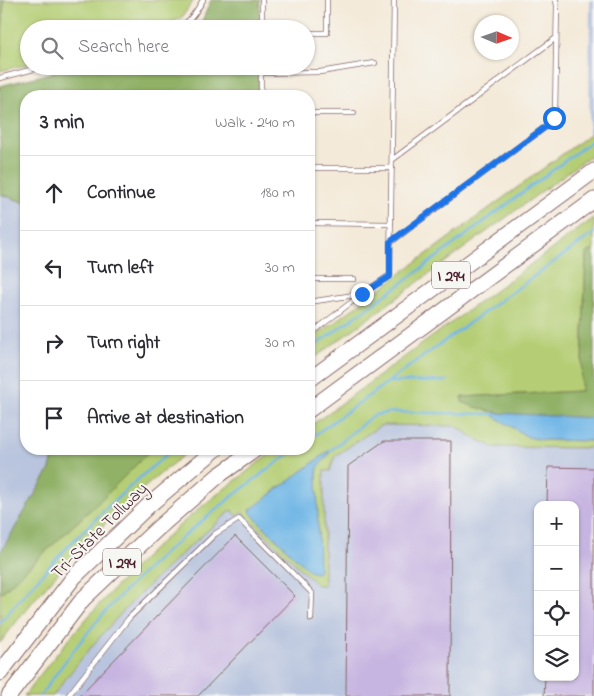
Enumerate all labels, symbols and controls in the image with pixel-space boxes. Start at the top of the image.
north arrow [474,15,519,60]
search box [20,20,315,75]
icon: search [38,34,66,62]
text: Search here [78,34,169,61]
route start [543,107,566,130]
text: 3 min [40,108,84,138]
text: Walk · 240 m [215,111,295,135]
icon: ahead [40,179,68,207]
text: Continue [87,180,155,207]
text: 180 m [261,181,295,205]
icon: left [40,254,68,282]
text: Turn left [87,255,154,282]
text: 30 m [265,256,295,280]
road number: I 294 [432,262,470,288]
route end [351,283,374,306]
icon: right [40,329,68,357]
text: Turn right [87,330,160,357]
text: 30 m [265,331,295,355]
icon: arrive [40,404,68,432]
text: Arrive at destination [87,405,244,432]
street label: Tri-State Tollway [46,477,155,586]
map controls [534,501,579,681]
button: + [534,501,579,546]
button: − [534,546,579,591]
road number: I 294 [103,548,141,576]
button: locate [534,591,579,636]
button: layers [534,636,579,681]

